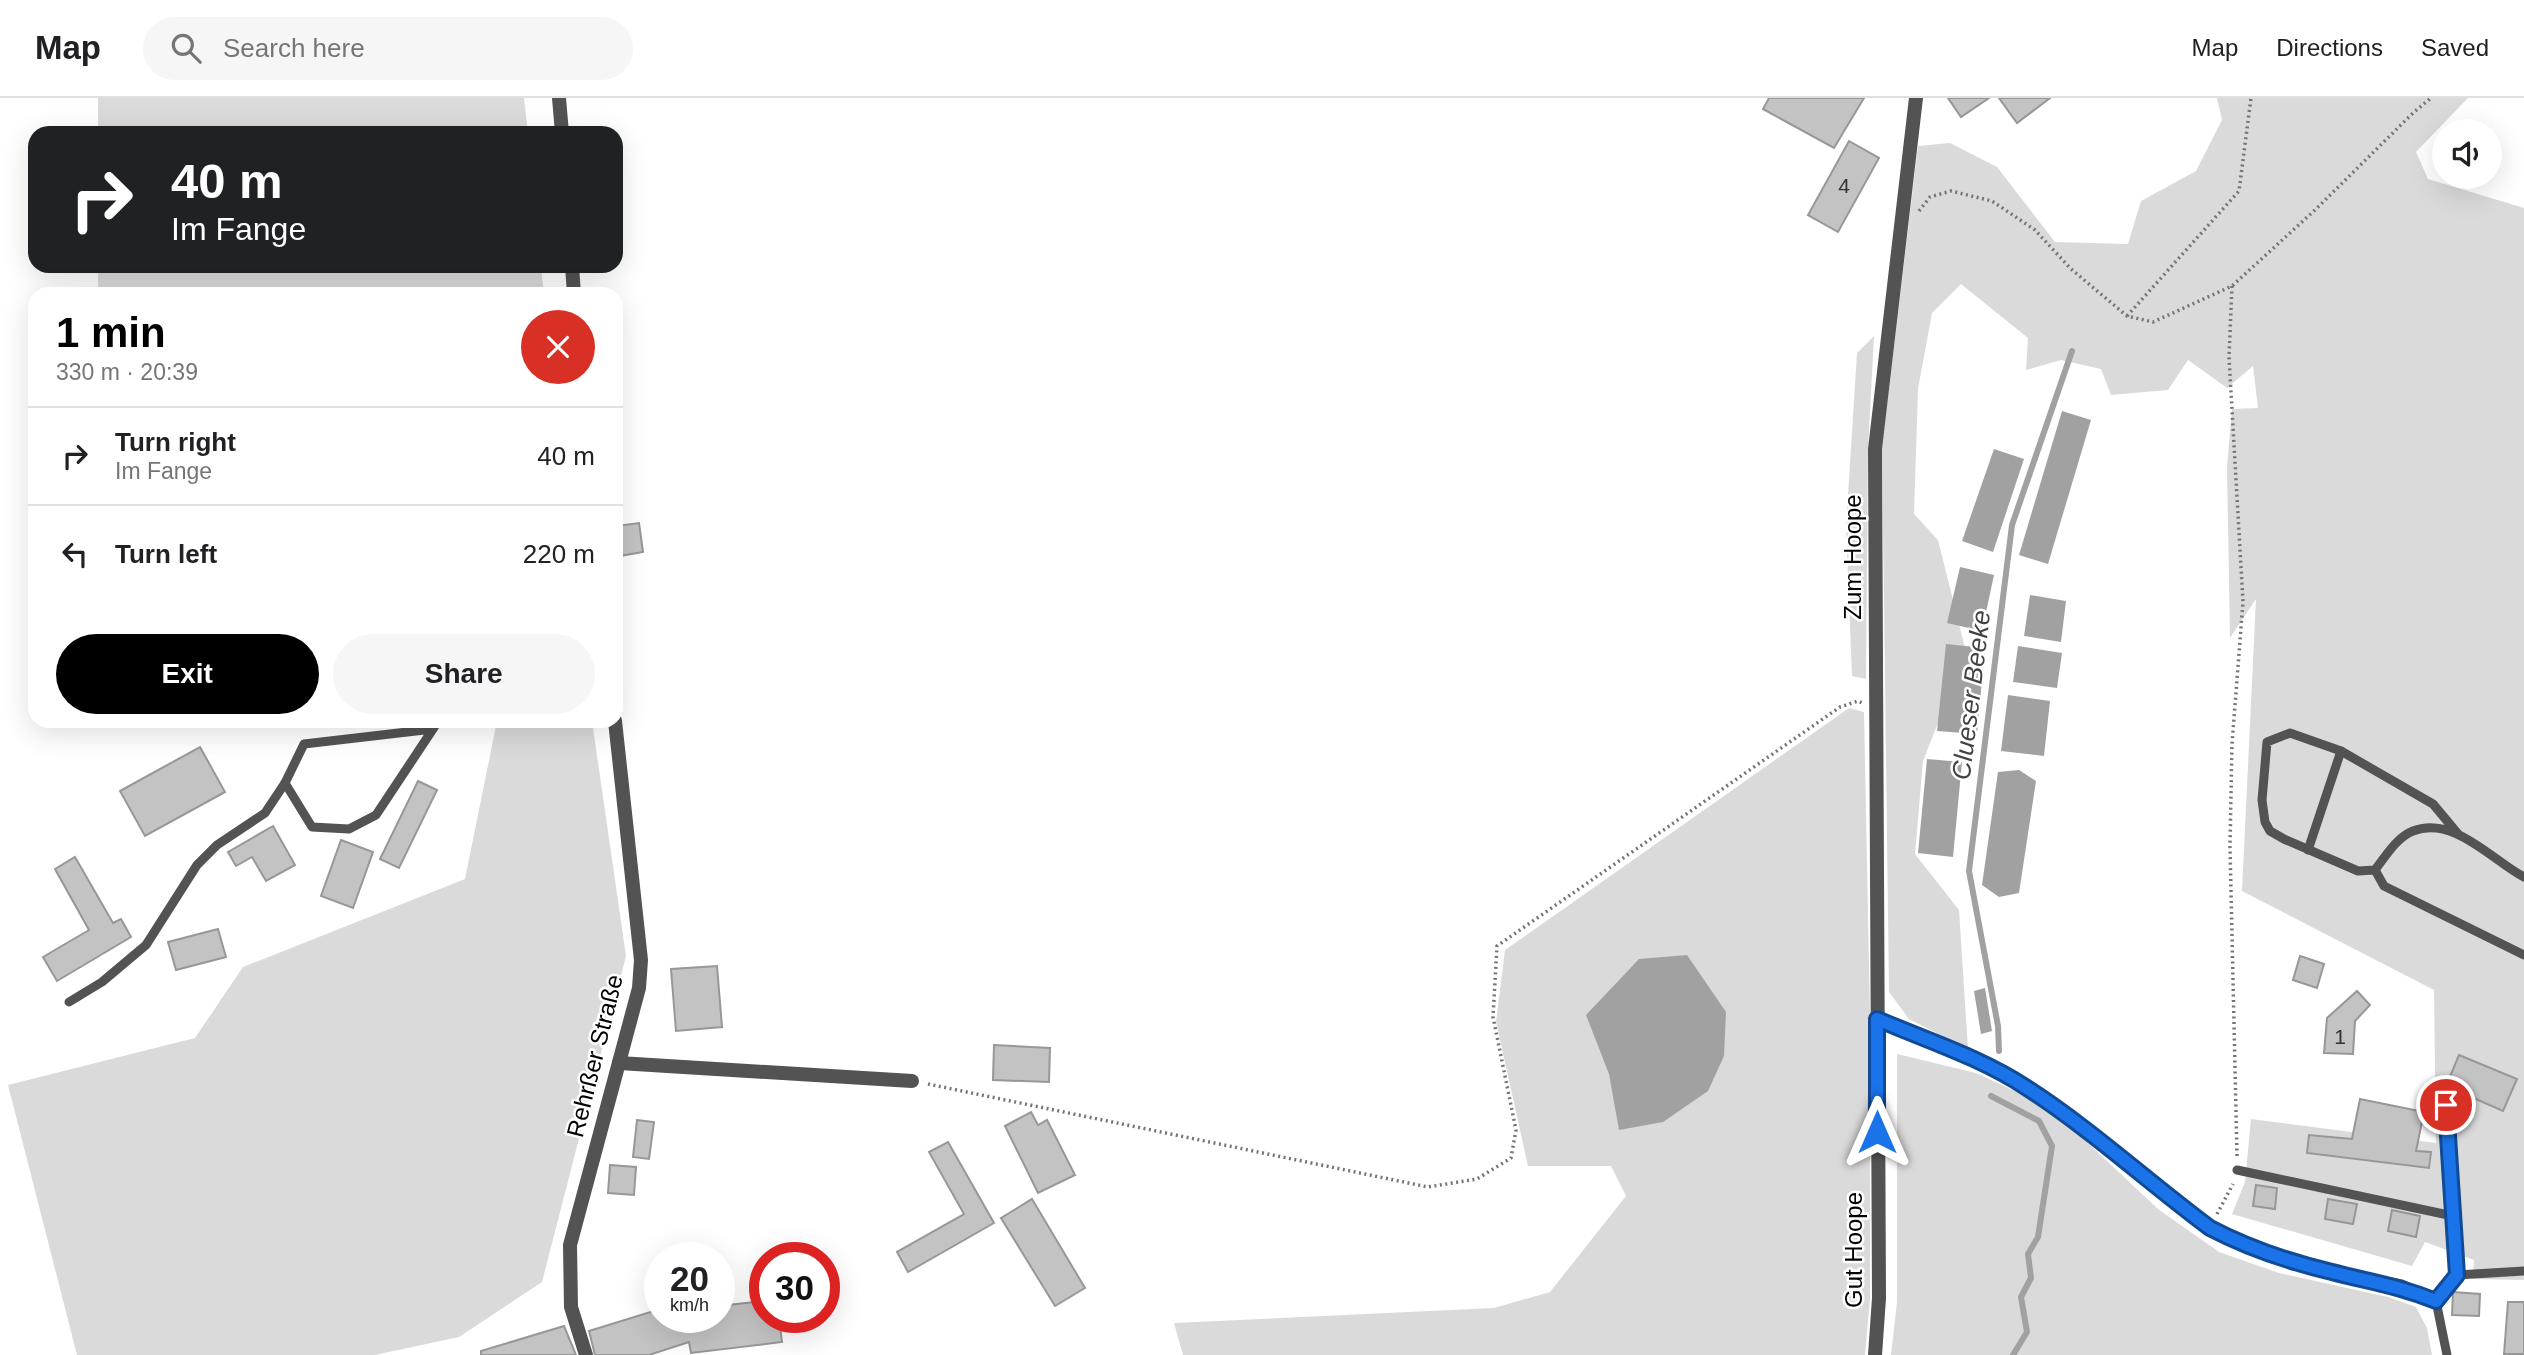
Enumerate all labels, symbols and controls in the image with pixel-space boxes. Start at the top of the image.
search box [143,17,633,80]
text: Map [35,29,101,66]
icon: search [167,29,205,67]
text: Search here [223,33,365,63]
text: Map [2192,34,2238,61]
text: Directions [2276,34,2383,61]
text: Saved [2421,34,2489,61]
map controls [2432,119,2502,189]
button: sound [2432,119,2502,189]
icon: right [56,154,147,245]
text: 40 m [171,154,283,208]
house number: 4 [1838,174,1850,197]
text: Im Fange [171,211,306,247]
text: 1 min [56,309,166,356]
button: close [521,310,595,384]
text: 330 m · 20:39 [56,359,198,385]
text: Turn right [115,427,236,457]
icon: right [56,437,94,475]
text: 40 m [537,441,595,471]
text: Im Fange [115,458,212,484]
street label: Zum Hoope [1839,494,1866,620]
icon: left [56,535,94,573]
text: Turn left [115,539,217,569]
text: 220 m [523,539,595,569]
water label: Clueser Beeke [1946,609,1996,781]
button: Exit [56,634,319,714]
button: Share [333,634,595,714]
street label: Rehrßer Straße [561,972,628,1140]
house number: 1 [2334,1025,2346,1048]
pin [2416,1075,2476,1135]
icon: arrive [2427,1086,2465,1124]
position arrow [1840,1095,1914,1169]
street label: Gut Hoope [1840,1192,1867,1308]
speed limit sign: 30 [749,1242,840,1333]
text: 20 [670,1259,709,1298]
text: km/h [670,1295,709,1315]

